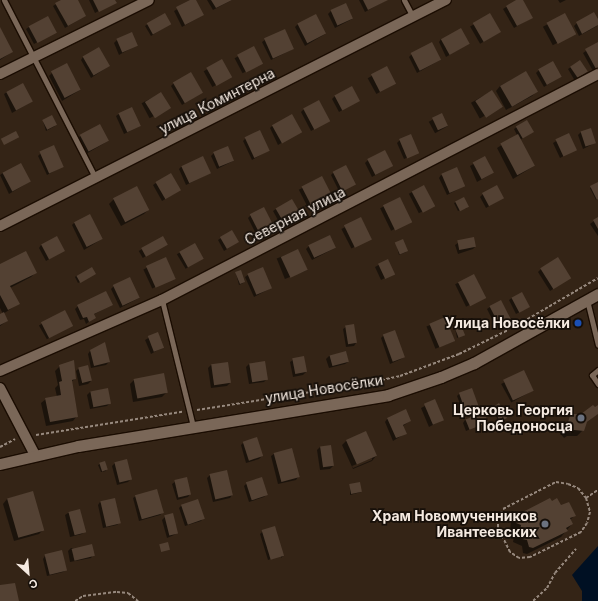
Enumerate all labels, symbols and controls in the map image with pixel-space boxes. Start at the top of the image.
street label: улица Коминтерна [156,65,278,137]
street label: Северная улица [242,183,348,249]
place label: Улица Новосёлки [445,315,570,331]
marker: Улица Новосёлки [573,318,583,328]
street label: улица Новосёлки [264,371,384,407]
place label: Церковь Георгия Победоносца [453,402,573,434]
marker: Церковь Георгия Победоносца [576,413,586,423]
place label: Храм Новомученников Ивантеевских [372,508,537,540]
marker: Храм Новомученников Ивантеевских [540,519,550,529]
north arrow [8,553,48,593]
text: С [27,576,40,592]

